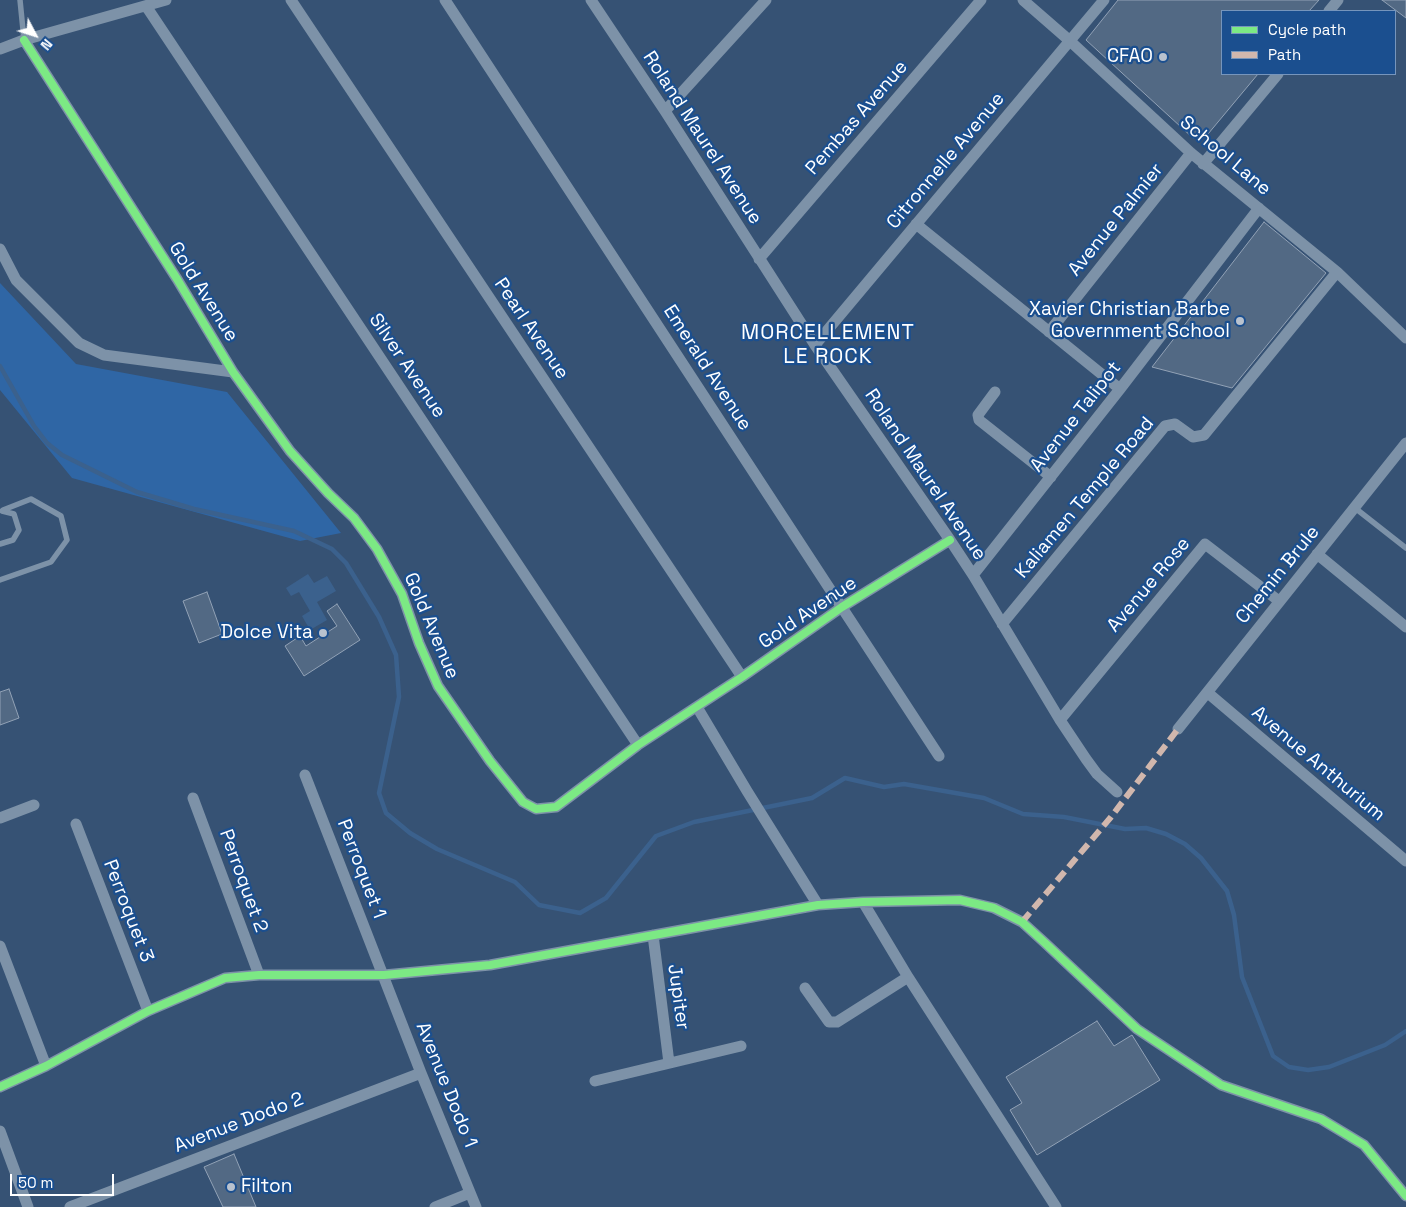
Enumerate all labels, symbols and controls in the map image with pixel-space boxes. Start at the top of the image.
north arrow [10,10,60,60]
legend [1221,10,1396,75]
text: Cycle path [1268,20,1346,39]
text: N [37,35,56,54]
text: Path [1268,45,1301,64]
place label: CFAO [1107,46,1153,68]
street label: Roland Maurel Avenue [638,47,766,229]
marker: CFAO [1157,51,1169,63]
street label: Pembas Avenue [801,56,913,180]
street label: Citronnelle Avenue [882,88,1010,234]
street label: School Lane [1175,111,1275,201]
street label: Avenue Palmier [1064,159,1168,281]
street label: Gold Avenue [163,238,243,346]
street label: Pearl Avenue [489,274,573,384]
place label: Xavier Christian Barbe Government School [1029,299,1230,343]
street label: Emerald Avenue [658,301,756,435]
street label: Silver Avenue [364,309,450,423]
marker: Xavier Christian Barbe Government School [1234,315,1246,327]
district label: MORCELLEMENT LE ROCK [740,320,916,370]
street label: Avenue Talipot [1026,357,1126,477]
street label: Roland Maurel Avenue [859,385,991,565]
street label: Kaliamen Temple Road [1011,413,1159,583]
street label: Chemin Brule [1231,521,1325,629]
street label: Avenue Rose [1103,533,1195,637]
street label: Gold Avenue [398,569,464,683]
street label: Gold Avenue [755,572,861,654]
place label: Dolce Vita [220,622,313,644]
marker: Dolce Vita [317,627,329,639]
street label: Avenue Anthurium [1247,702,1389,826]
street label: Perroquet 1 [332,816,390,922]
street label: Perroquet 2 [214,826,272,936]
street label: Perroquet 3 [98,857,158,965]
street label: Jupiter [662,963,694,1031]
street label: Avenue Dodo 1 [410,1019,482,1151]
street label: Avenue Dodo 2 [171,1088,307,1158]
scale bar [12,1164,116,1196]
text: 50 m [18,1173,53,1192]
place label: Filton [241,1176,292,1198]
marker: Filton [225,1181,237,1193]

